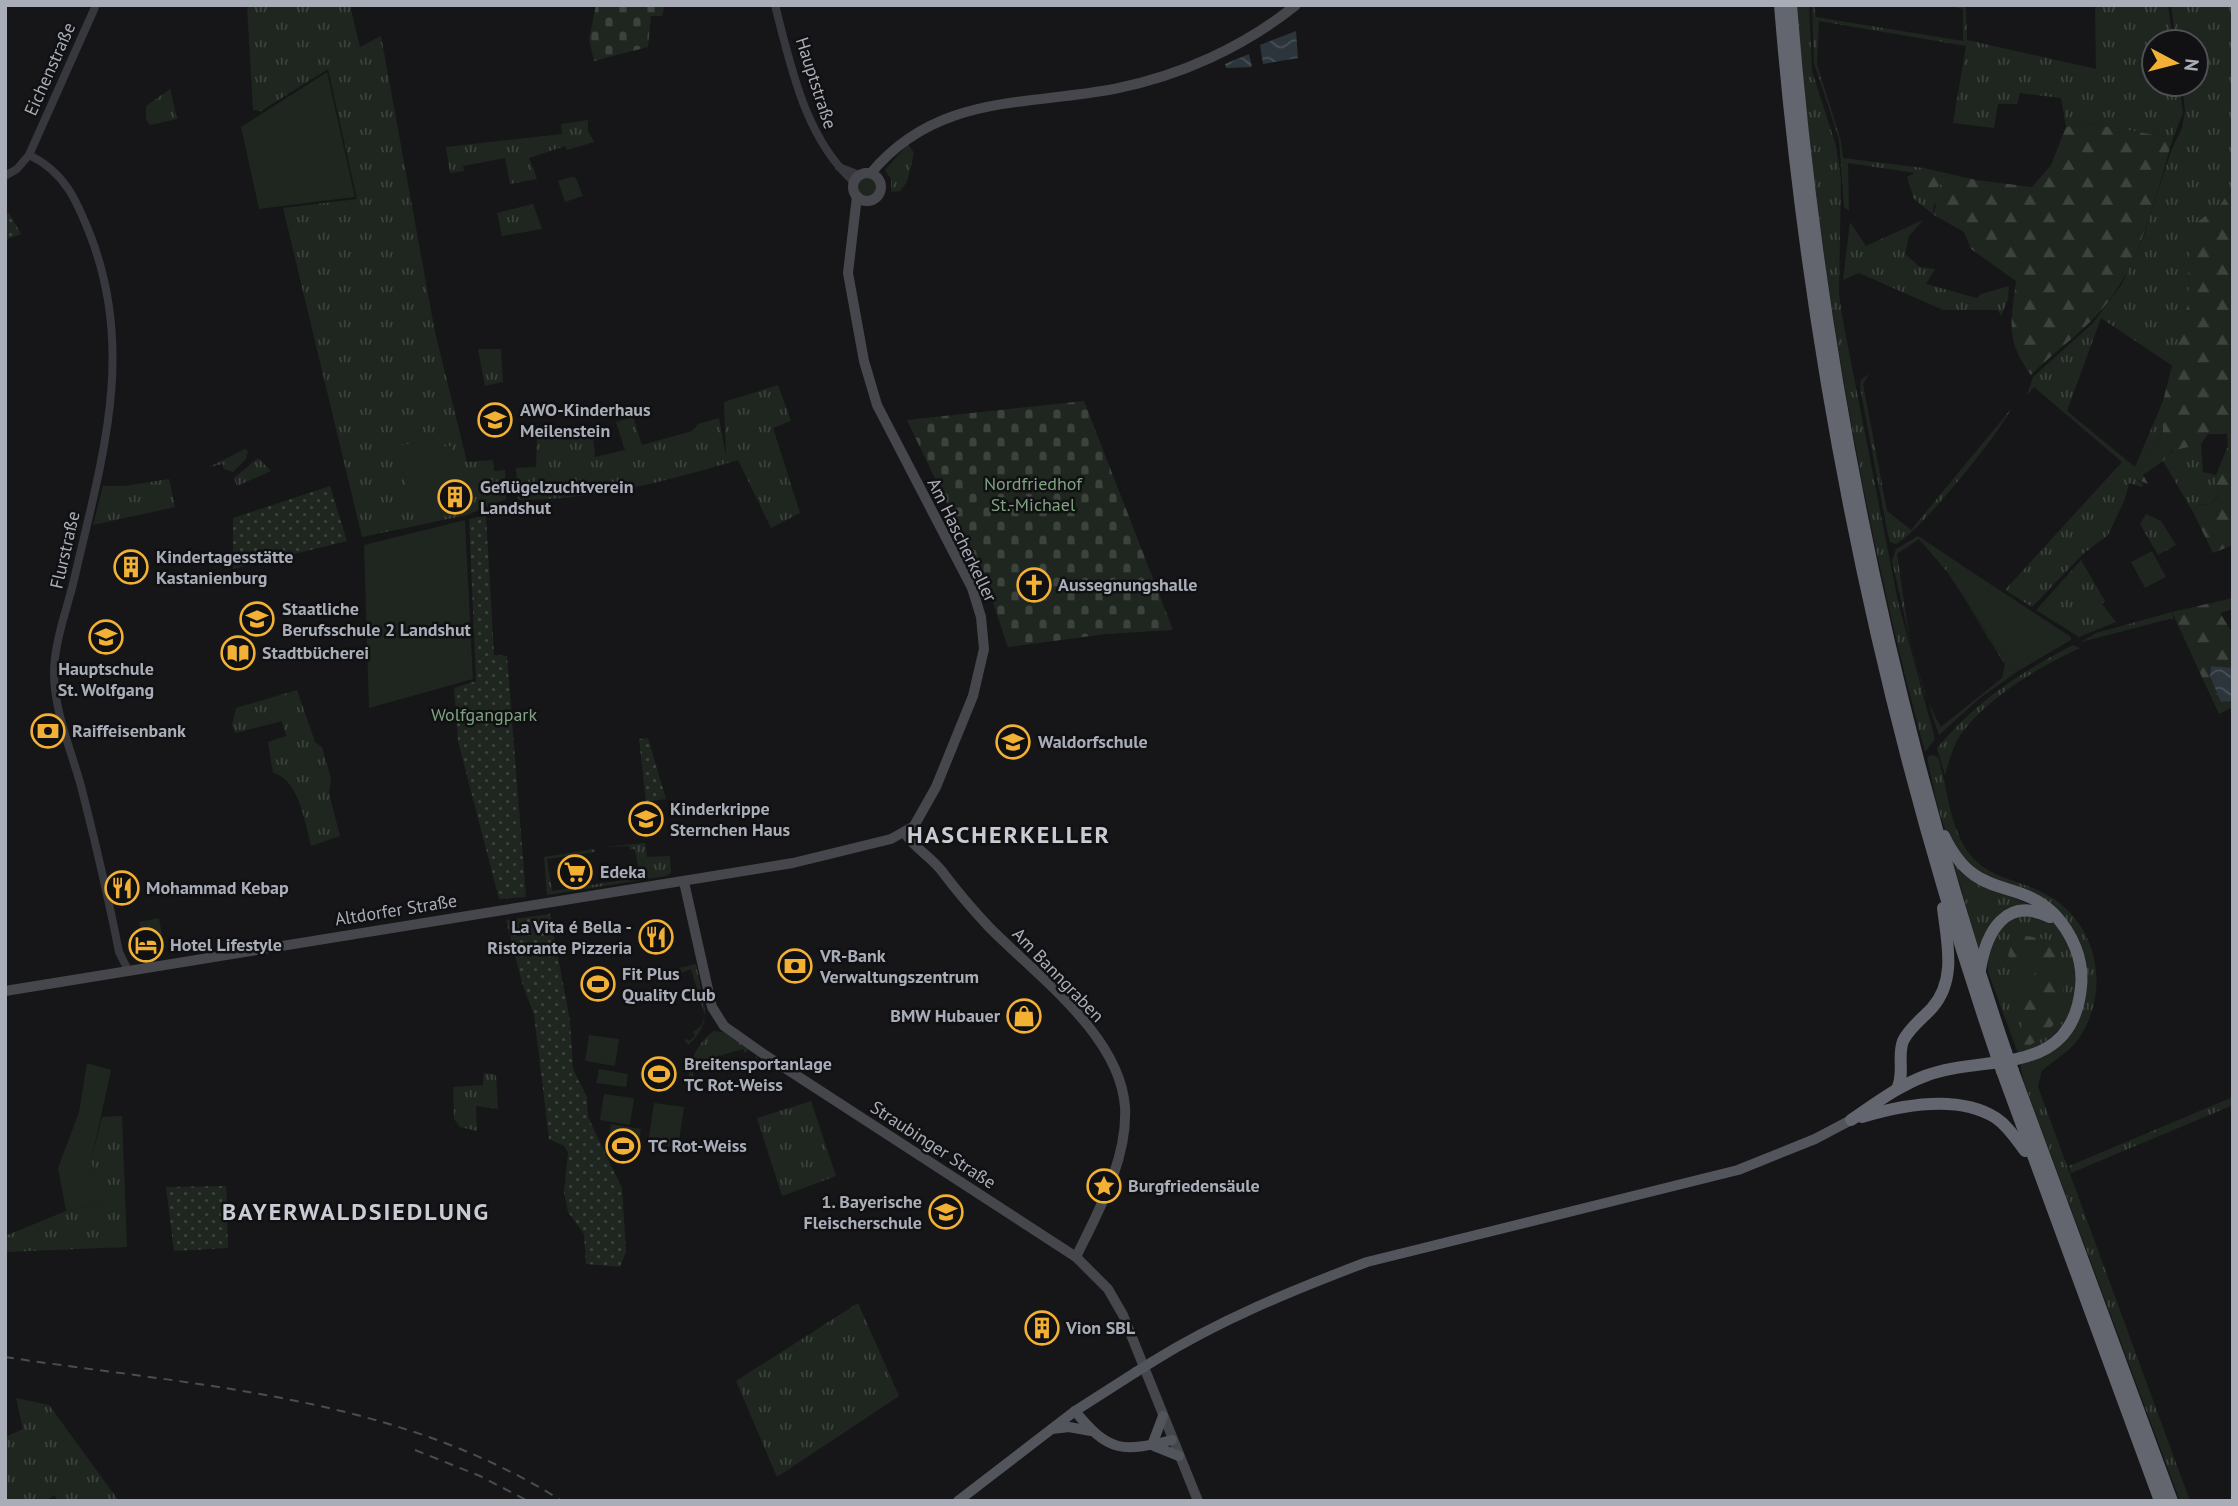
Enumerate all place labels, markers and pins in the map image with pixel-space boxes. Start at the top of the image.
place label: AWO-Kinderhaus Meilenstein [520,398,651,442]
school or university icon: AWO-Kinderhaus Meilenstein [476,401,514,439]
place label: Geflügelzuchtverein Landshut [480,475,634,519]
building icon: Geflügelzuchtverein Landshut [436,478,474,516]
place label: Kindertagesstätte Kastanienburg [156,545,293,589]
building icon: Kindertagesstätte Kastanienburg [112,548,150,586]
church icon: Aussegnungshalle [1015,566,1053,604]
place label: Aussegnungshalle [1058,573,1197,596]
place label: Staatliche Berufsschule 2 Landshut [282,597,472,641]
school or university icon: Staatliche Berufsschule 2 Landshut [238,600,276,638]
school or university icon: Hauptschule St. Wolfgang [87,618,125,656]
library icon: Stadtbücherei [219,634,257,672]
place label: Stadtbücherei [262,641,369,664]
place label: Hauptschule St. Wolfgang [58,657,154,701]
bank icon: Raiffeisenbank [29,712,67,750]
place label: Raiffeisenbank [72,719,186,742]
school or university icon: Waldorfschule [994,723,1032,761]
place label: Waldorfschule [1038,730,1148,753]
place label: Kinderkrippe Sternchen Haus [670,797,790,841]
school or university icon: Kinderkrippe Sternchen Haus [627,800,665,838]
supermarket icon: Edeka [556,853,594,891]
place label: Edeka [600,860,646,883]
restaurant icon: Mohammad Kebap [103,869,141,907]
place label: Mohammad Kebap [146,876,289,899]
place label: La Vita é Bella - Ristorante Pizzeria [487,915,632,959]
restaurant icon: La Vita é Bella - Ristorante Pizzeria [637,918,675,956]
hotel icon: Hotel Lifestyle [127,926,165,964]
place label: Hotel Lifestyle [170,933,282,956]
place label: VR-Bank Verwaltungszentrum [819,944,979,988]
bank icon: VR-Bank Verwaltungszentrum [776,947,814,985]
place label: Fit Plus Quality Club [622,962,716,1006]
sports icon: Fit Plus Quality Club [579,965,617,1003]
shop icon: BMW Hubauer [1005,997,1043,1035]
place label: BMW Hubauer [890,1004,1001,1027]
place label: Breitensportanlage TC Rot-Weiss [684,1052,832,1096]
sports icon: Breitensportanlage TC Rot-Weiss [640,1055,678,1093]
sports icon: TC Rot-Weiss [604,1127,642,1165]
place label: TC Rot-Weiss [648,1134,747,1157]
place icon: Burgfriedensäule [1085,1167,1123,1205]
place label: Burgfriedensäule [1128,1174,1260,1197]
place label: 1. Bayerische Fleischerschule [804,1190,922,1234]
school or university icon: 1. Bayerische Fleischerschule [927,1193,965,1231]
building icon: Vion SBL [1023,1309,1061,1347]
place label: Vion SBL [1065,1316,1136,1339]

